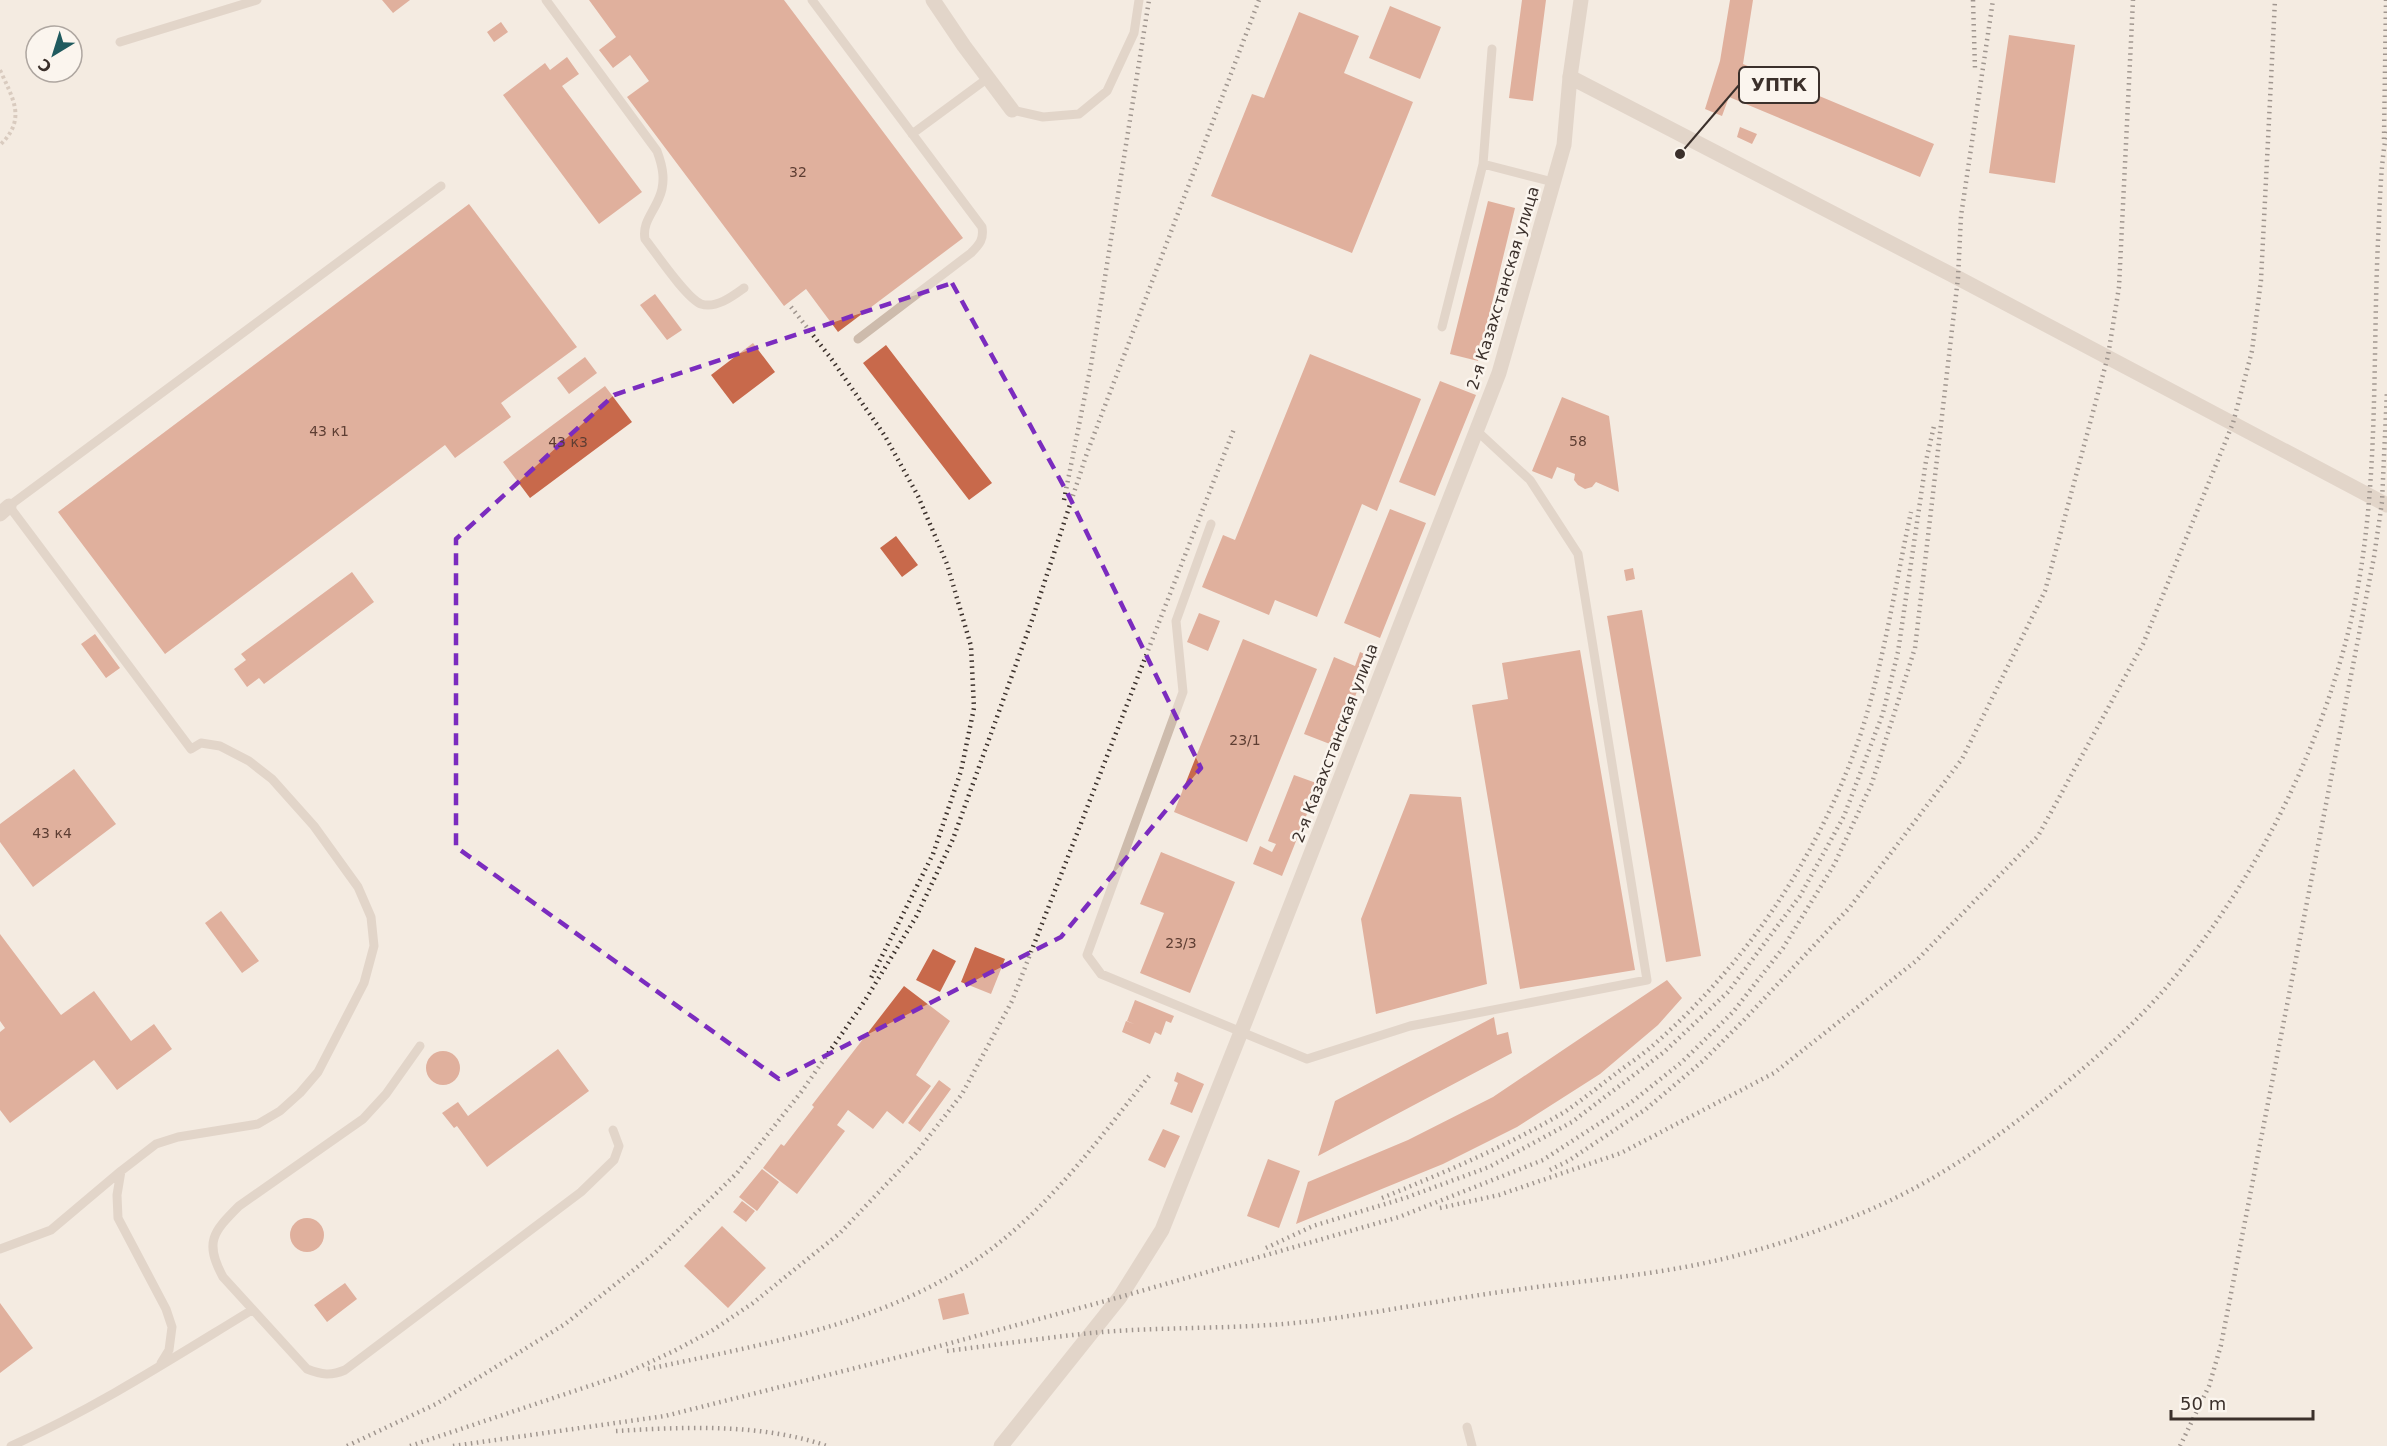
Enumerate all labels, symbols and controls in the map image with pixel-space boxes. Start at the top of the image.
north arrow [24,24,84,84]
text: С [35,54,56,77]
callout: УПТК [1739,67,1819,103]
text: УПТК [1751,74,1807,95]
house number: 32 [789,164,807,180]
street label: 2-я Казахстанская улица [1463,184,1543,392]
house number: 43 к1 [309,423,349,439]
house number: 58 [1569,433,1587,449]
house number: 43 к3 [548,434,588,450]
street label: 2-я Казахстанская улица [1288,641,1382,845]
house number: 23/1 [1229,732,1261,748]
house number: 43 к4 [32,825,72,841]
house number: 23/3 [1165,935,1197,951]
scale bar [2171,1383,2314,1421]
text: 50 m [2180,1393,2226,1414]

